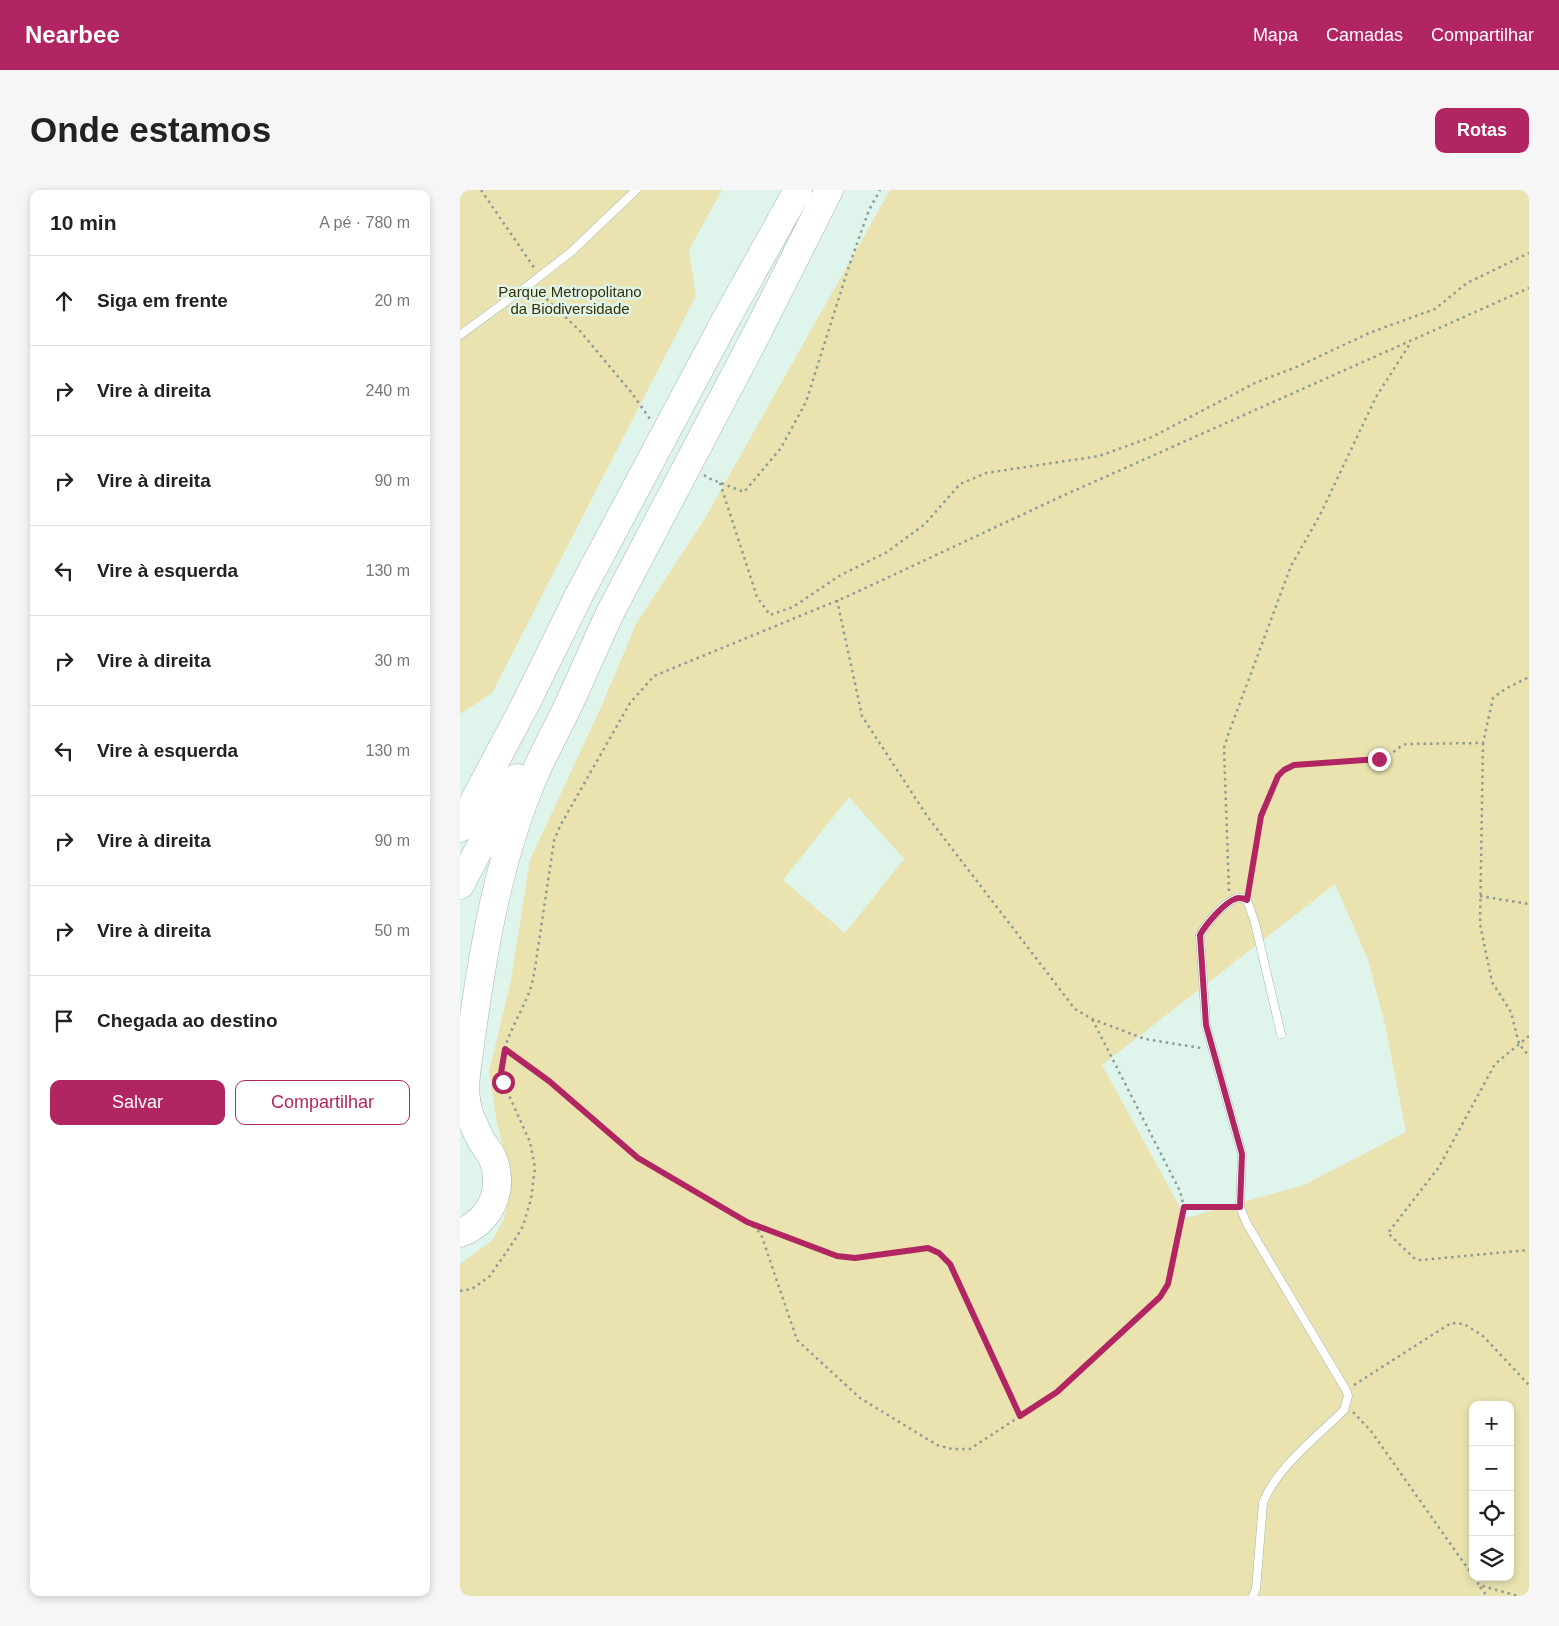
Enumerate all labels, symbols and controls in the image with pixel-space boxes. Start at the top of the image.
text: Nearbee [25,21,120,48]
text: Mapa [1253,25,1298,45]
text: Camadas [1326,25,1403,45]
text: Compartilhar [1431,25,1534,45]
button: Rotas [1435,108,1529,153]
text: Onde estamos [30,110,271,149]
text: 10 min [50,211,117,234]
text: A pé · 780 m [319,214,410,231]
park label: Parque Metropolitano da Biodiversidade [498,283,642,317]
icon: ahead [50,287,78,315]
text: Siga em frente [97,290,228,311]
text: 20 m [374,292,410,309]
icon: right [50,377,78,405]
text: Vire à direita [97,380,211,401]
text: 240 m [366,382,410,399]
icon: right [50,467,78,495]
text: Vire à direita [97,470,211,491]
text: 90 m [374,472,410,489]
icon: left [50,557,78,585]
text: Vire à esquerda [97,560,238,581]
text: 130 m [366,562,410,579]
icon: right [50,647,78,675]
text: Vire à direita [97,650,211,671]
text: 30 m [374,652,410,669]
icon: left [50,737,78,765]
text: Vire à esquerda [97,740,238,761]
text: 130 m [366,742,410,759]
route end [1368,748,1391,771]
icon: right [50,827,78,855]
text: Vire à direita [97,830,211,851]
text: 90 m [374,832,410,849]
icon: right [50,917,78,945]
text: Vire à direita [97,920,211,941]
text: 50 m [374,922,410,939]
icon: arrive [50,1007,78,1035]
text: Chegada ao destino [97,1010,278,1031]
route start [492,1071,515,1094]
button: Salvar [50,1080,225,1125]
button: Compartilhar [235,1080,410,1125]
map controls [1469,1401,1514,1581]
button: + [1469,1401,1514,1446]
button: − [1469,1446,1514,1491]
button: locate [1469,1491,1514,1536]
button: layers [1469,1536,1514,1581]

